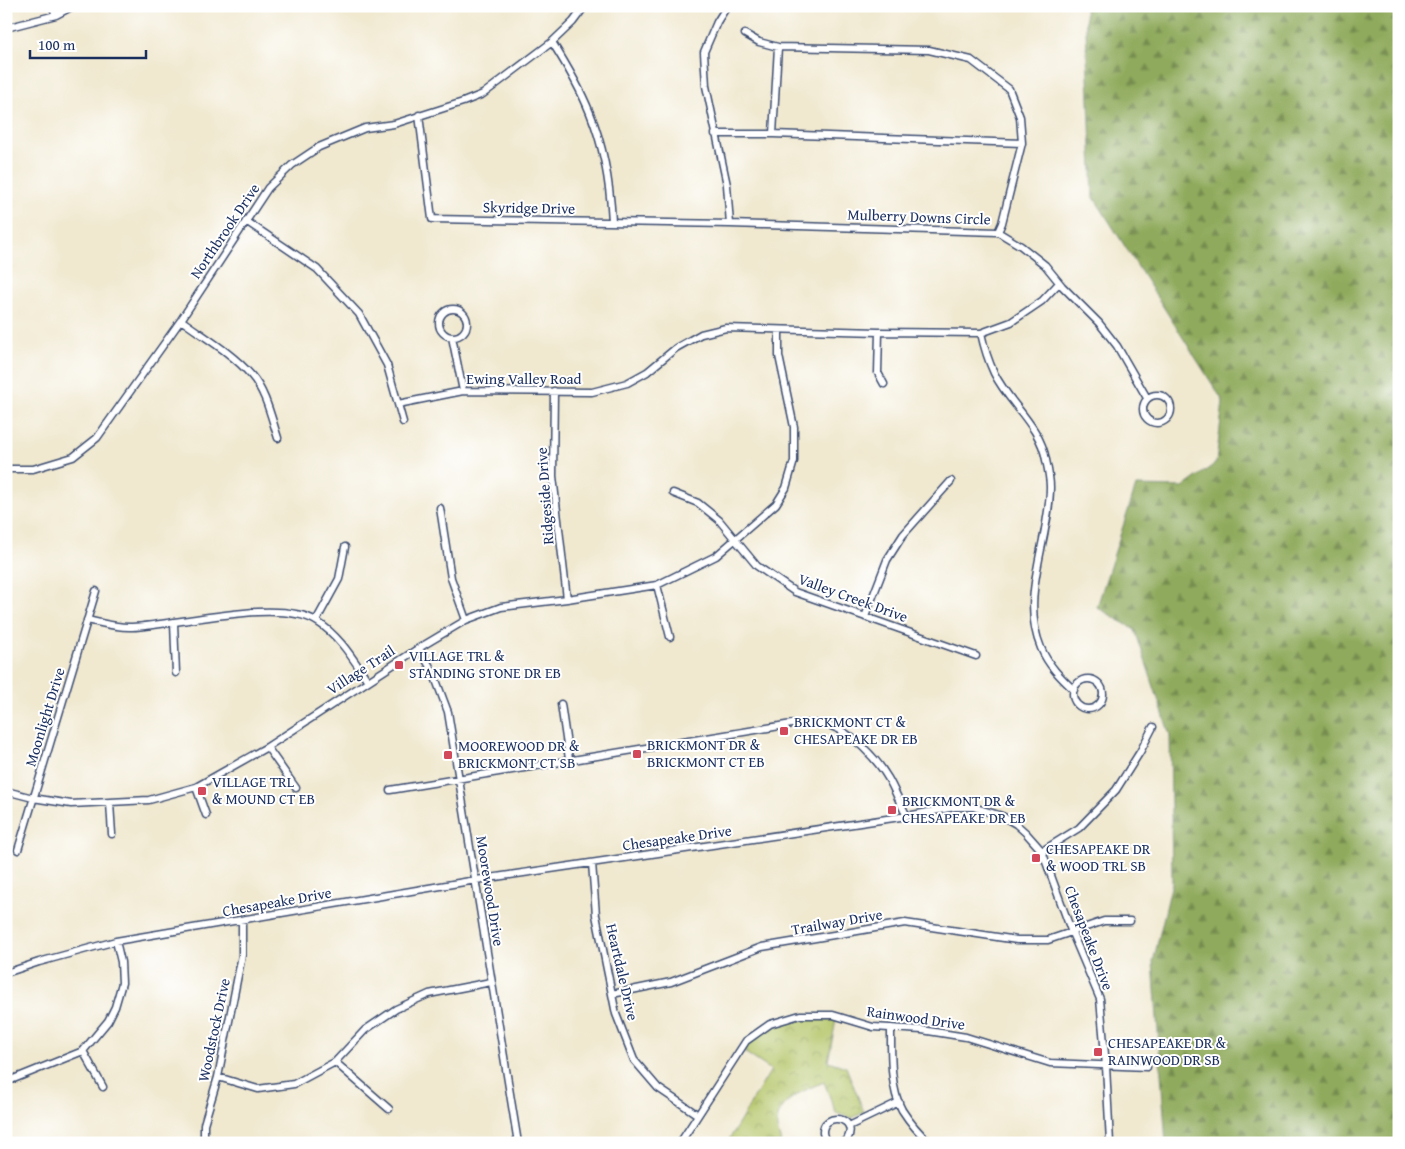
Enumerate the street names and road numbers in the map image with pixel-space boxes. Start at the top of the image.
street label: Northbrook Drive [185,179,264,283]
street label: Skyridge Drive [483,196,575,219]
street label: Mulberry Downs Circle [847,204,991,229]
street label: Ewing Valley Road [466,368,582,389]
street label: Ridgeside Drive [531,447,558,545]
street label: Valley Creek Drive [796,568,911,627]
street label: Village Trail [323,640,399,699]
street label: Moonlight Drive [19,665,70,769]
street label: Chesapeake Drive [621,819,733,856]
street label: Moorewood Drive [471,834,510,948]
street label: Chesapeake Drive [221,882,333,921]
street label: Chesapeake Drive [1060,883,1119,993]
street label: Trailway Drive [790,903,884,940]
street label: Heartdale Drive [601,921,644,1022]
street label: Woodstock Drive [192,976,235,1084]
street label: Rainwood Drive [866,1000,967,1035]

